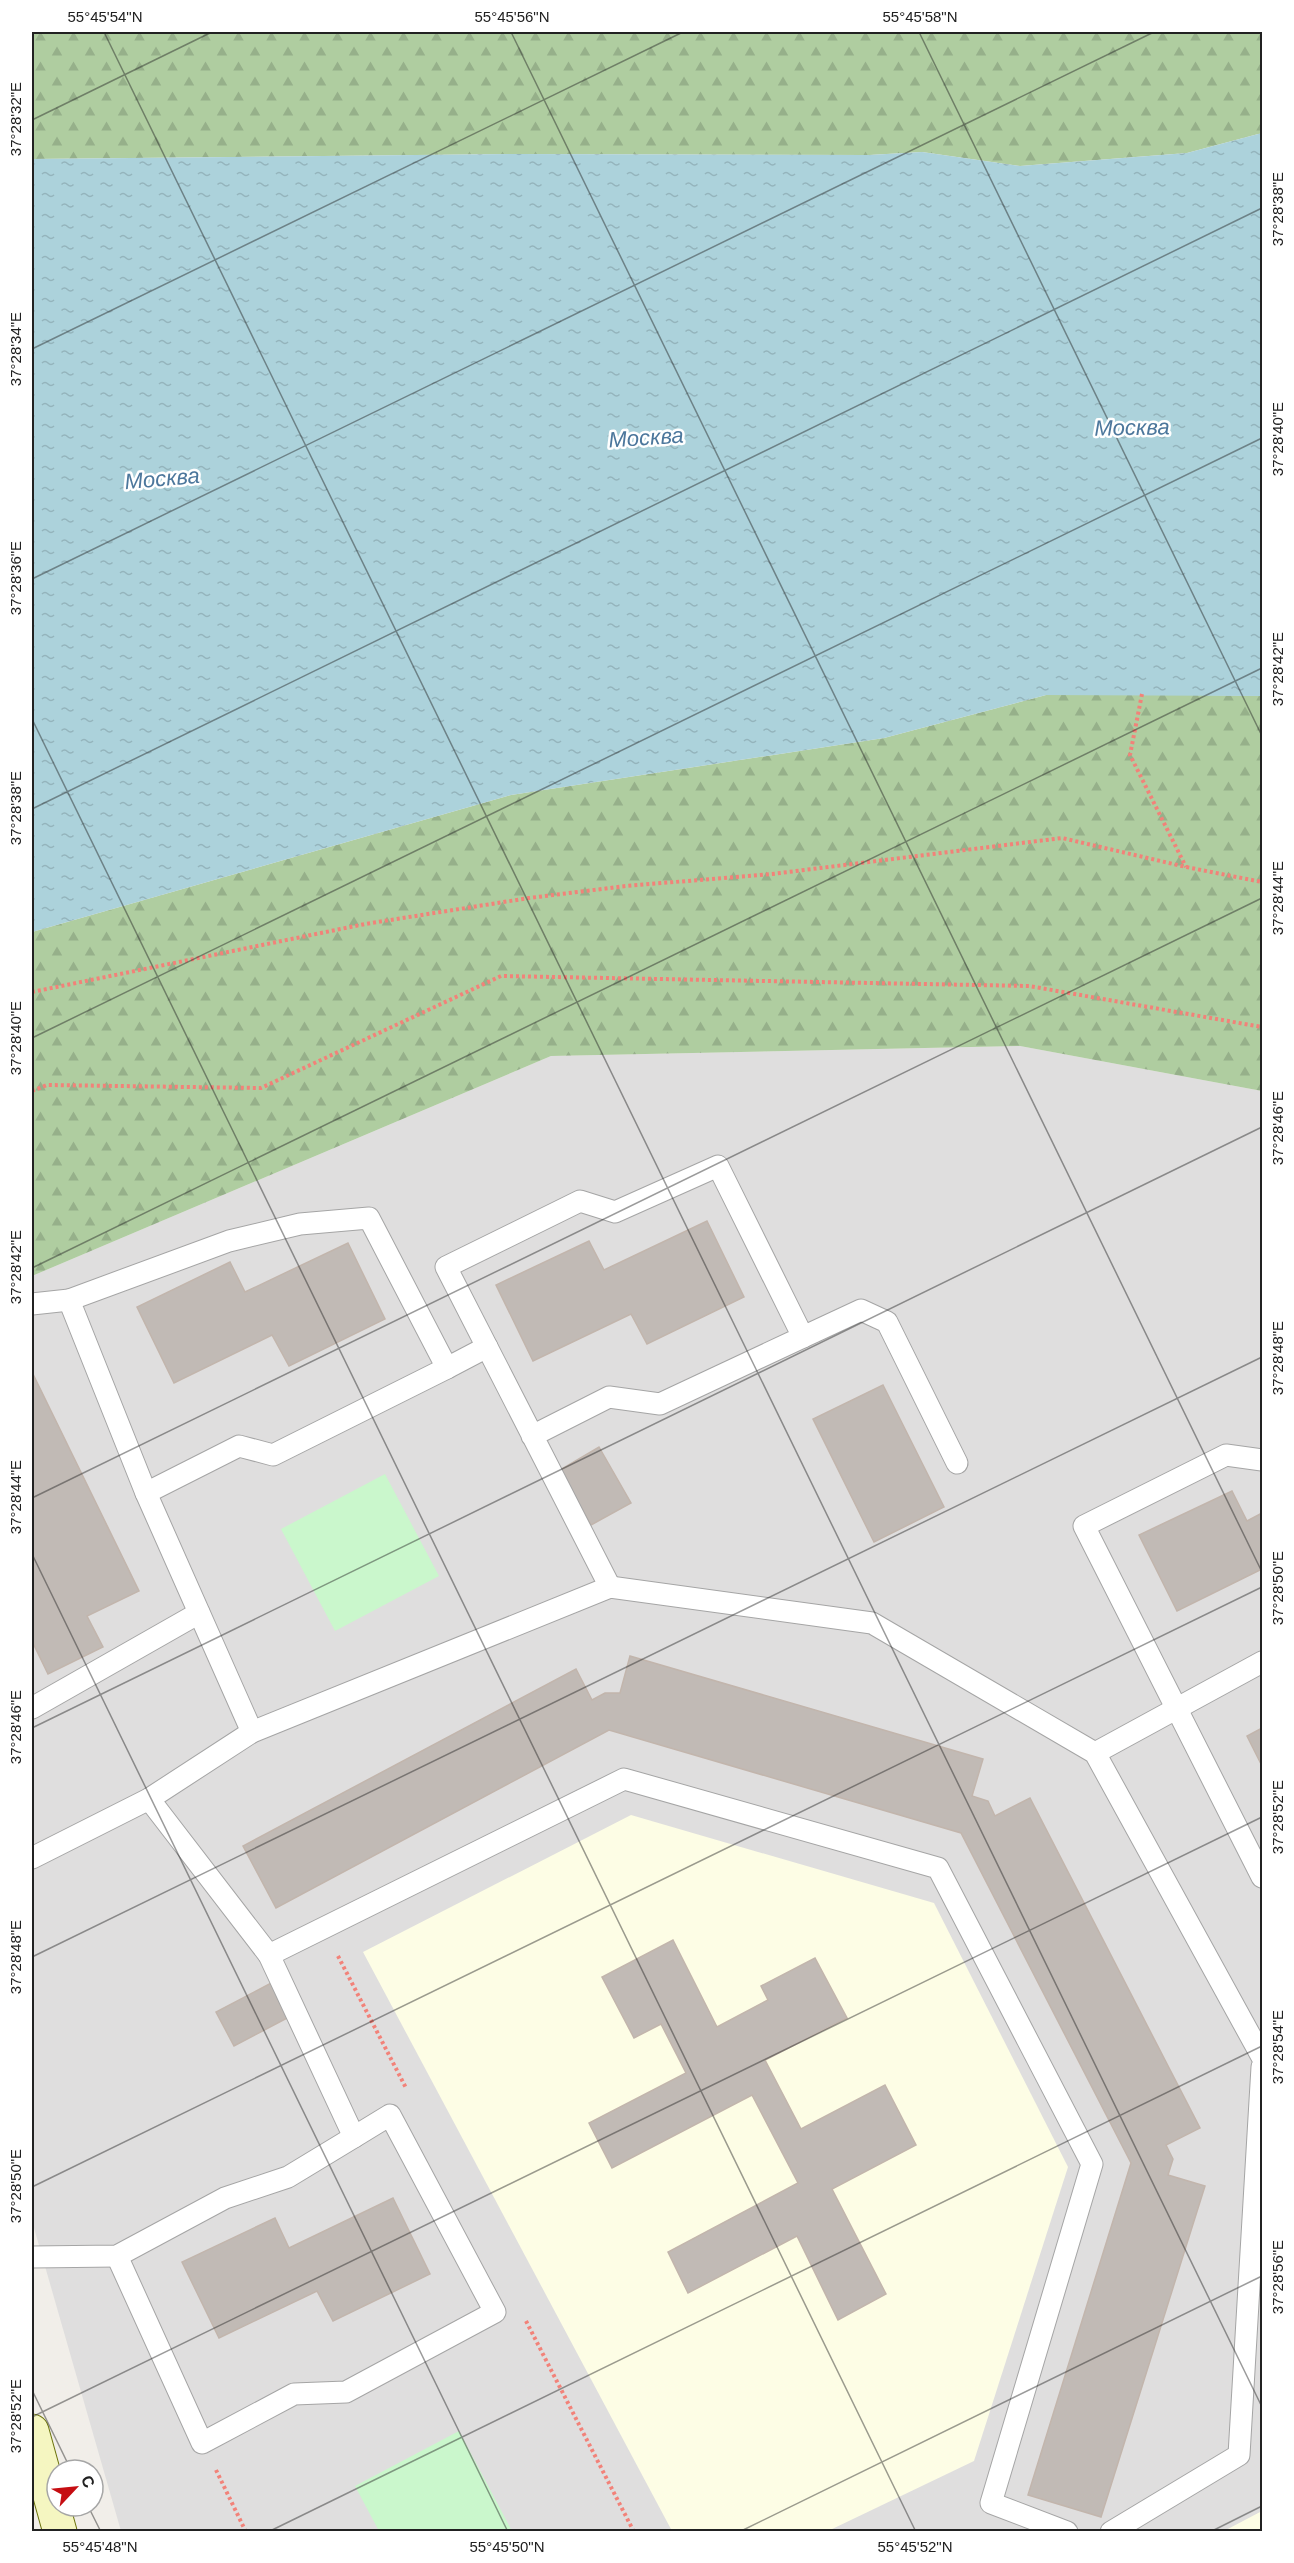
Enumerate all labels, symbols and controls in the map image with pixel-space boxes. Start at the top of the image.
text: 55°45'54"N [67,8,143,25]
text: 55°45'56"N [474,8,550,25]
text: 55°45'58"N [882,8,958,25]
text: 37°28'32"E [7,82,24,156]
text: 37°28'38"E [1269,172,1286,246]
text: 37°28'34"E [7,312,24,386]
text: 37°28'40"E [1269,402,1286,476]
water label: Москва [1094,414,1170,441]
water label: Москва [608,422,684,453]
water label: Москва [124,463,201,494]
text: 37°28'36"E [7,541,24,615]
text: 37°28'42"E [1269,632,1286,706]
text: 37°28'38"E [7,771,24,845]
text: 37°28'44"E [1269,861,1286,935]
text: 37°28'40"E [7,1001,24,1075]
text: 37°28'46"E [1269,1091,1286,1165]
text: 37°28'42"E [7,1230,24,1304]
text: 37°28'48"E [1269,1321,1286,1395]
text: 37°28'44"E [7,1460,24,1534]
text: 37°28'50"E [1269,1551,1286,1625]
text: 37°28'46"E [7,1690,24,1764]
text: 37°28'52"E [1269,1780,1286,1854]
text: 37°28'48"E [7,1920,24,1994]
text: 37°28'54"E [1269,2010,1286,2084]
text: 37°28'50"E [7,2149,24,2223]
text: 37°28'56"E [1269,2240,1286,2314]
text: 37°28'52"E [7,2379,24,2453]
north arrow [45,2458,105,2518]
text: С [78,2473,98,2491]
text: 55°45'48"N [62,2538,138,2555]
text: 55°45'50"N [469,2538,545,2555]
text: 55°45'52"N [877,2538,953,2555]

